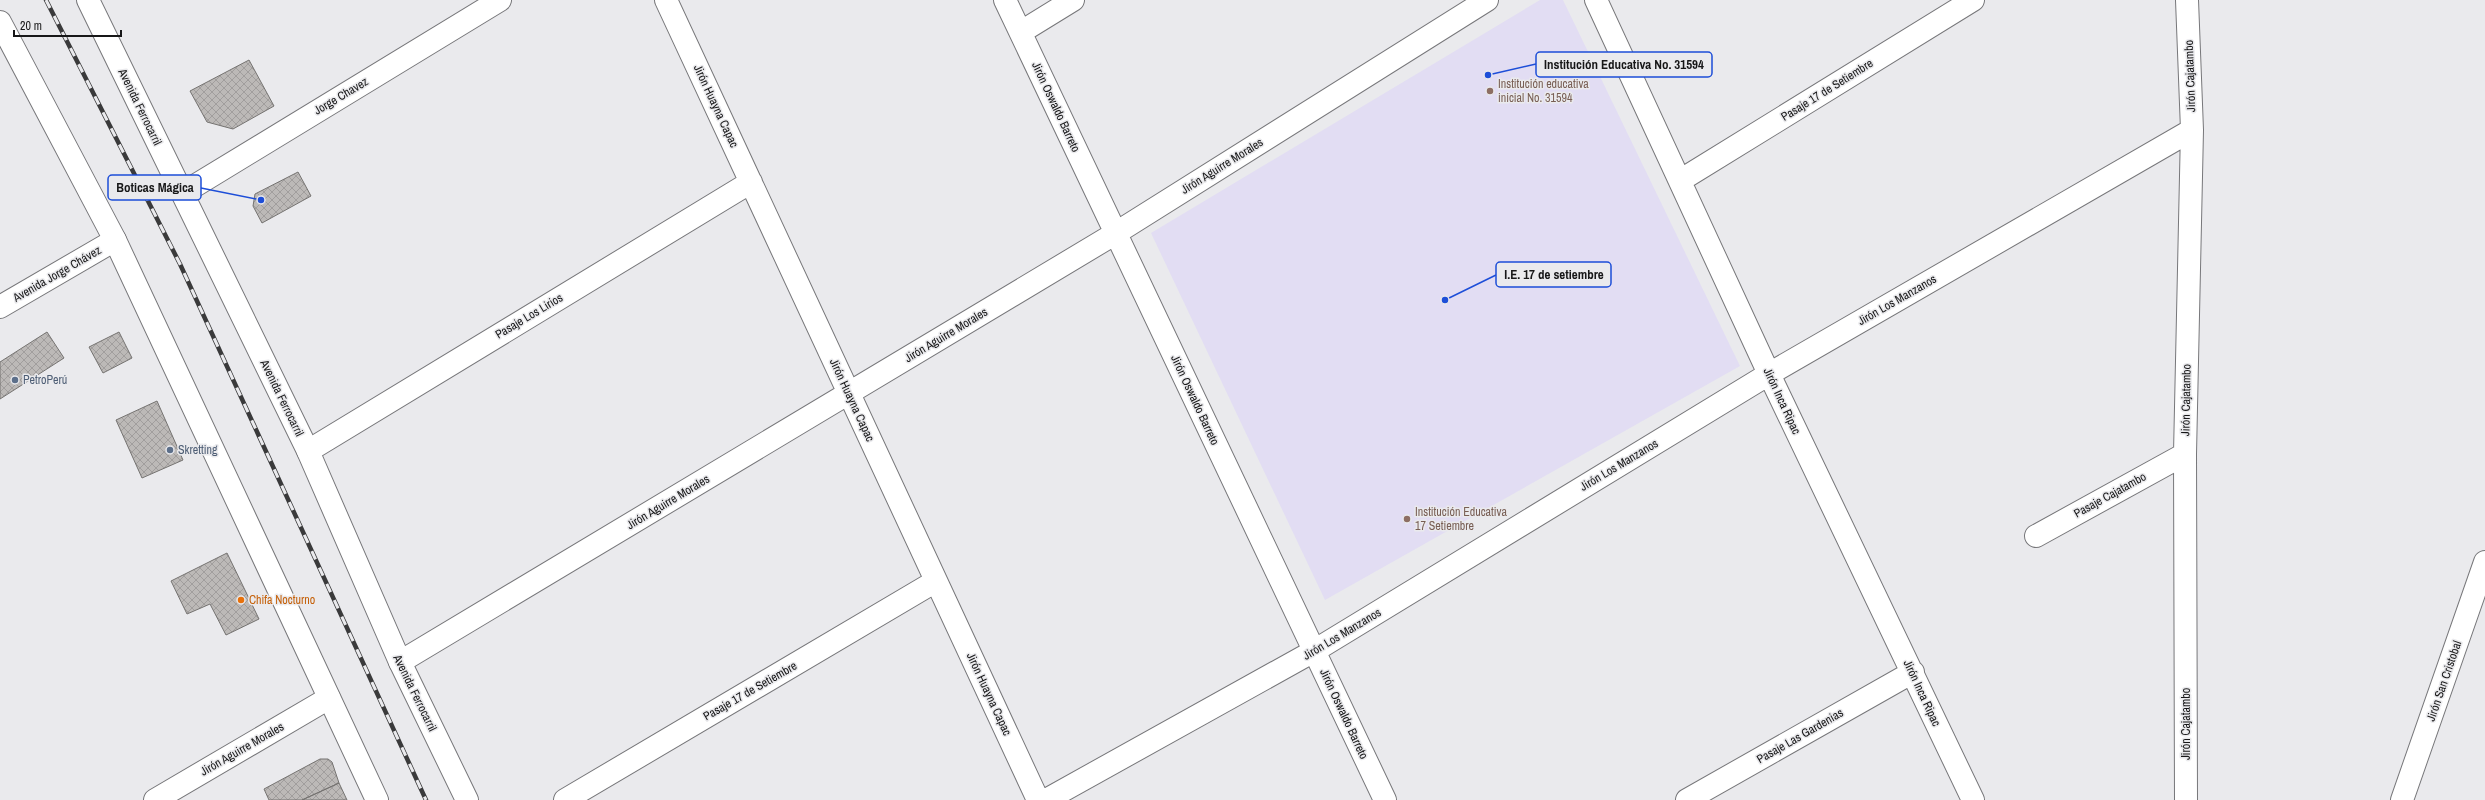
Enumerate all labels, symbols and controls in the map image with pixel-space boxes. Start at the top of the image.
scale bar [14,12,121,38]
text: 20 m [20,18,42,34]
street label: Jirón Cajatambo [2181,40,2199,112]
callout: Institución Educativa No. 31594 [1536,52,1712,77]
street label: Pasaje 17 de Setiembre [1778,55,1876,125]
text: Institución Educativa No. 31594 [1544,56,1704,73]
street label: Jirón Oswaldo Barreto [1028,59,1084,155]
street label: Jirón Huayna Capac [690,62,742,150]
street label: Avenida Ferrocarril [114,65,166,148]
street label: Jorge Chavez [311,73,371,118]
place label: Institución educativa inicial No. 31594 [1498,76,1589,106]
marker: Institución educativa inicial No. 31594 [1485,86,1495,96]
street label: Jirón Aguirre Morales [1178,134,1266,198]
callout: Boticas Mágica [108,175,201,200]
text: Boticas Mágica [116,179,194,196]
street label: Avenida Jorge Chávez [9,242,104,306]
callout: I.E. 17 de setiembre [1496,262,1611,287]
text: I.E. 17 de setiembre [1504,266,1604,283]
street label: Jirón Los Manzanos [1855,271,1939,329]
street label: Pasaje Los Lirios [492,290,566,342]
street label: Jirón Aguirre Morales [902,304,991,366]
street label: Jirón Oswaldo Barreto [1167,352,1223,448]
street label: Avenida Ferrocarril [256,356,308,439]
street label: Jirón Huayna Capac [826,356,878,444]
street label: Jirón Cajatambo [2177,364,2195,436]
street label: Jirón Inca Ripac [1760,365,1804,437]
place label: PetroPerú [23,372,67,388]
marker: PetroPerú [10,375,20,385]
street label: Jirón Los Manzanos [1577,435,1661,495]
place label: Skretting [178,442,218,458]
marker: Skretting [165,445,175,455]
street label: Pasaje Cajatambo [2071,469,2149,521]
street label: Jirón Aguirre Morales [624,471,713,533]
place label: Institución Educativa 17 Setiembre [1415,504,1507,534]
marker: Institución Educativa 17 Setiembre [1402,514,1412,524]
place label: Chifa Nocturno [249,592,315,608]
marker: Chifa Nocturno [236,595,246,605]
street label: Jirón Los Manzanos [1300,604,1384,664]
street label: Jirón San Cristobal [2423,639,2465,723]
street label: Jirón Huayna Capac [963,650,1015,738]
street label: Avenida Ferrocarril [389,651,441,734]
street label: Jirón Inca Ripac [1900,657,1944,729]
street label: Pasaje 17 de Setiembre [700,658,800,724]
street label: Jirón Oswaldo Barreto [1316,666,1372,762]
street label: Jirón Cajatambo [2178,688,2194,760]
street label: Pasaje Las Gardenias [1754,705,1846,767]
street label: Jirón Aguirre Morales [197,719,287,779]

